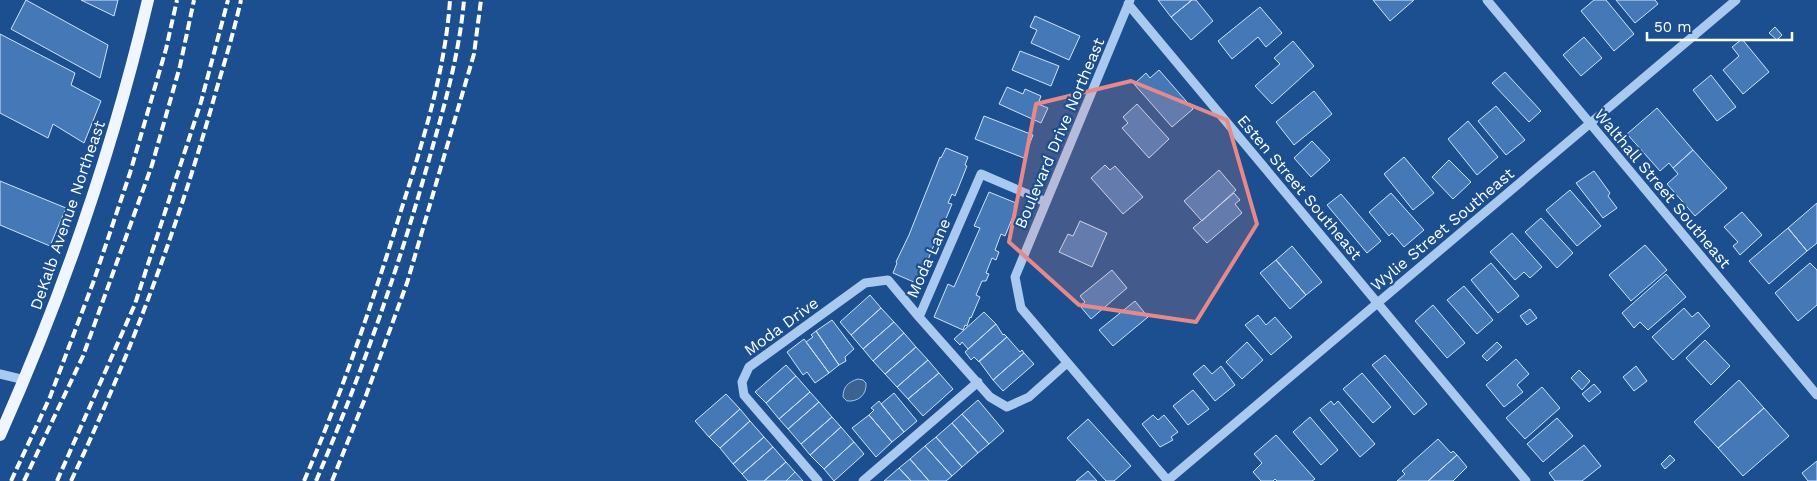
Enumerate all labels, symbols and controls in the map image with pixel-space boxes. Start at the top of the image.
scale bar [1647,10,1792,42]
text: 50 m [1654,18,1691,36]
street label: Boulevard Drive Northeast [1011,35,1108,231]
street label: Walthall Street Southeast [1590,105,1735,272]
street label: Esten Street Southeast [1233,111,1366,264]
street label: DeKalb Avenue Northeast [26,118,109,312]
street label: Wylie Street Southeast [1367,164,1518,295]
street label: Moda Lane [902,215,954,301]
street label: Moda Drive [740,293,822,360]

